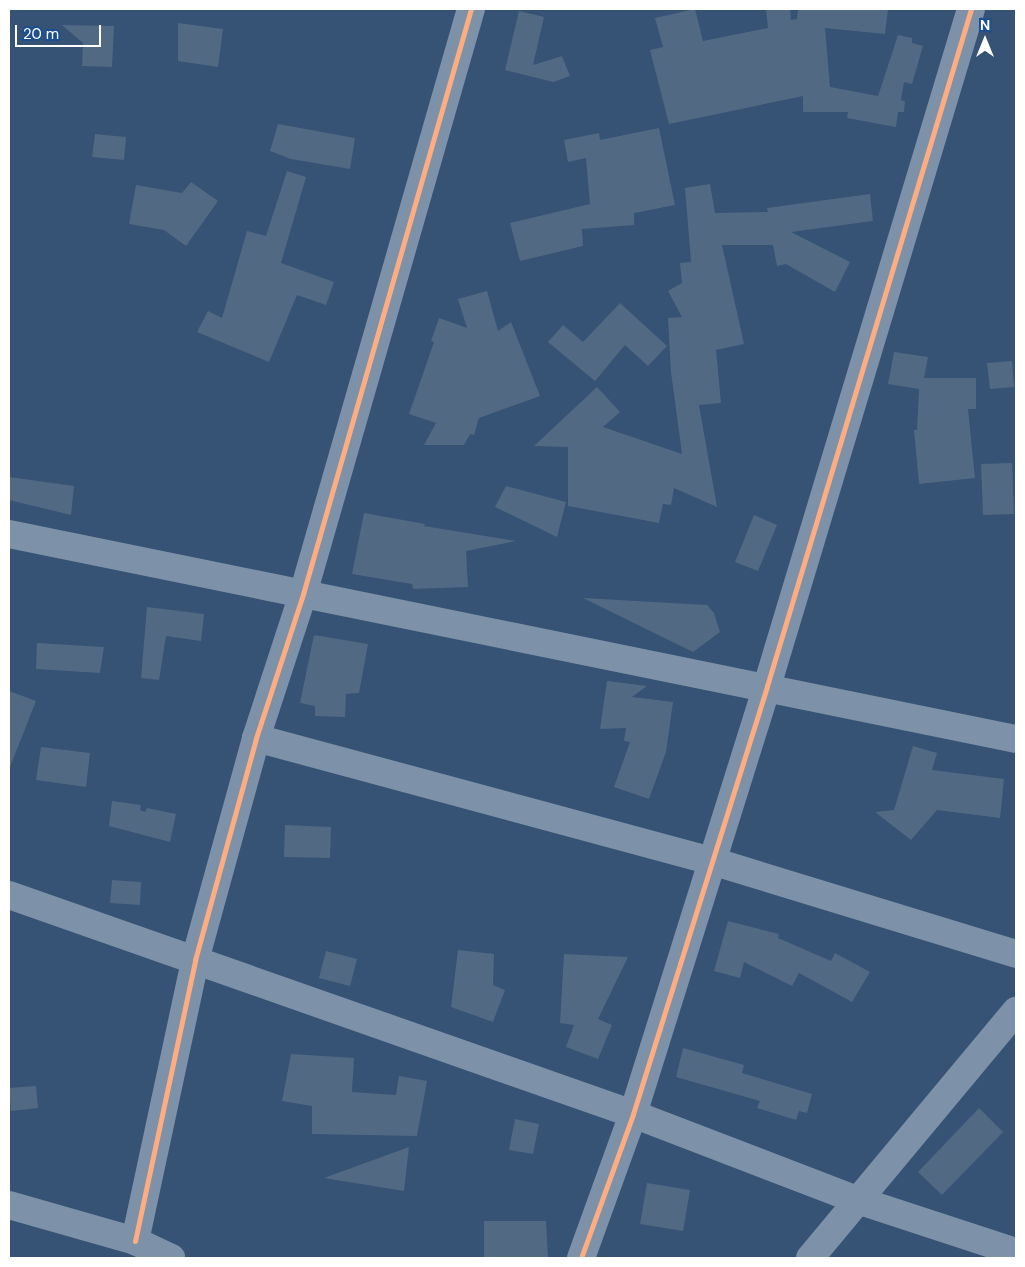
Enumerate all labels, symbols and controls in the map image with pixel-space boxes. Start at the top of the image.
scale bar [18,15,104,47]
north arrow [960,15,1010,65]
text: N [980,16,990,34]
text: 20 m [23,24,59,44]

